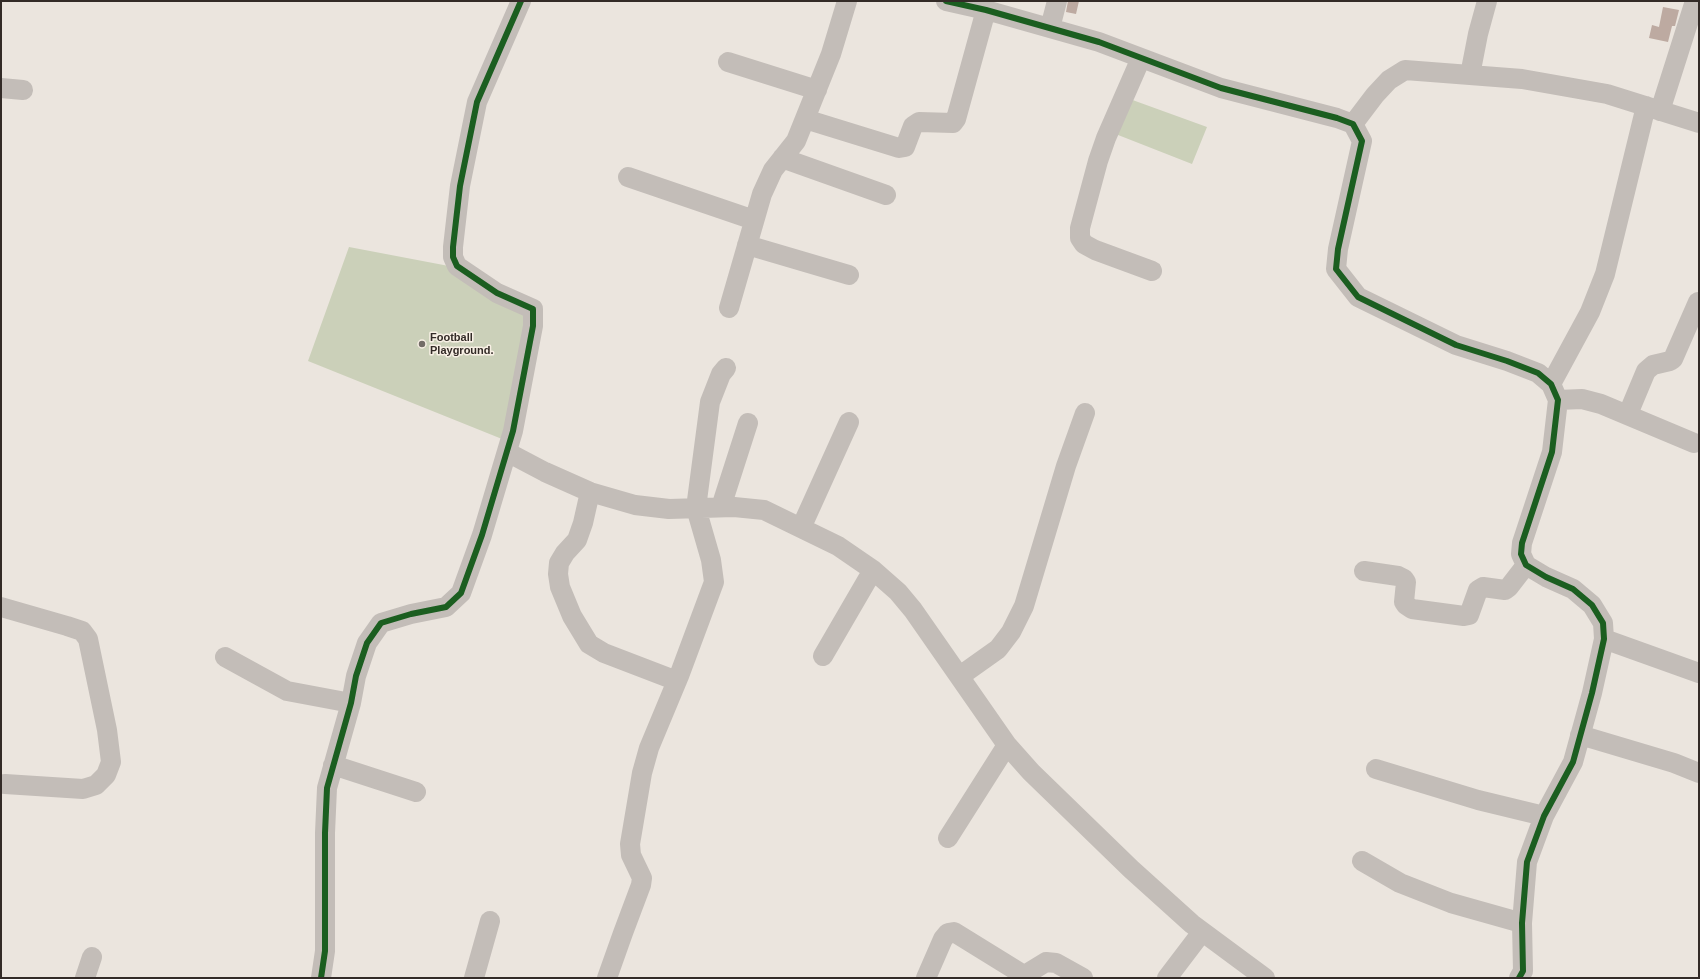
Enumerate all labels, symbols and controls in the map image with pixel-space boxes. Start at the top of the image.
place label: Football Playground. [430,331,494,357]
marker: Football Playground. [417,339,427,349]

